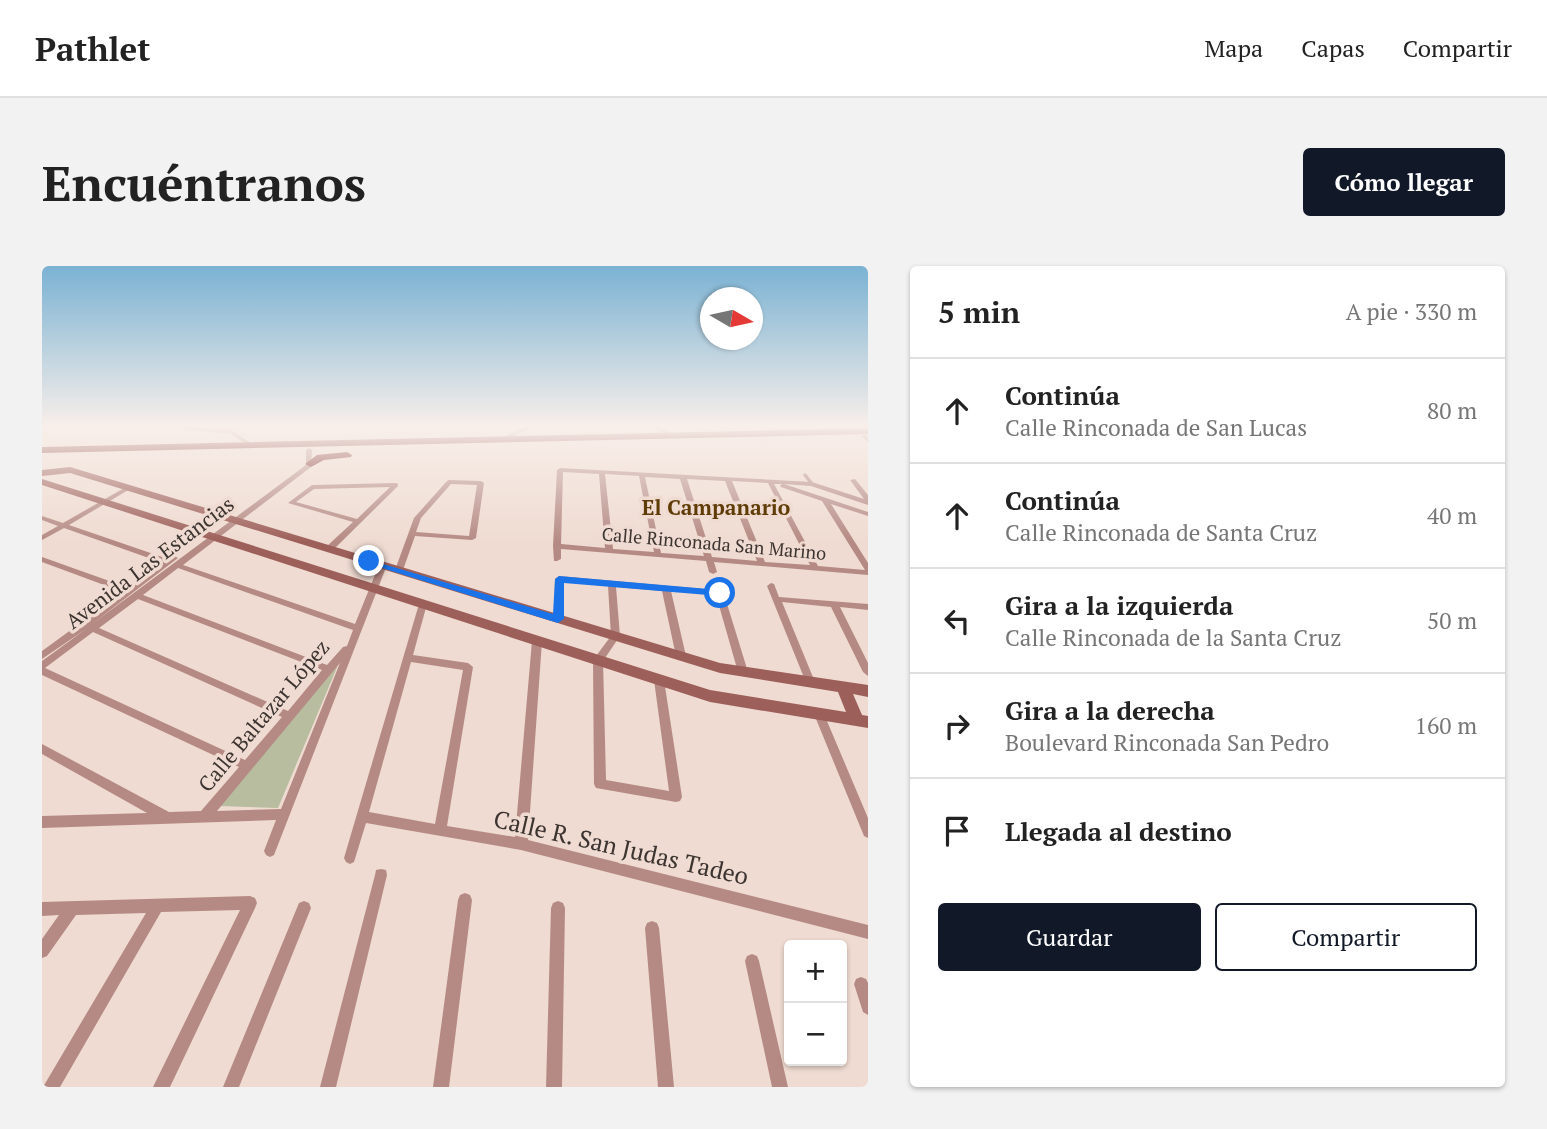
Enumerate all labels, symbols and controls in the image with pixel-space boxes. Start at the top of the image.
text: Pathlet [35,27,150,70]
text: Mapa [1205,32,1263,64]
text: Capas [1301,32,1365,64]
text: Compartir [1403,32,1512,64]
button: Cómo llegar [1303,148,1505,216]
text: Encuéntranos [42,150,366,215]
north arrow [700,287,763,350]
text: 5 min [938,292,1020,332]
text: A pie · 330 m [1346,296,1477,327]
text: Continúa [1005,378,1120,412]
icon: ahead [938,392,976,430]
text: 80 m [1427,395,1477,426]
text: Calle Rinconada de San Lucas [1005,412,1307,443]
text: Continúa [1005,483,1120,517]
street label: Avenida Las Estancias [59,490,239,635]
district label: El Campanario [642,493,790,521]
icon: ahead [938,497,976,535]
text: 40 m [1427,500,1477,531]
text: Calle Rinconada de Santa Cruz [1005,517,1317,548]
street label: Calle Rinconada San Marino [601,521,827,565]
route end [353,545,384,576]
route start [704,577,735,608]
text: Gira a la izquierda [1005,588,1233,622]
icon: left [938,602,976,640]
text: 50 m [1427,605,1477,636]
text: Calle Rinconada de la Santa Cruz [1005,622,1341,653]
street label: Calle Baltazar López [191,633,335,797]
text: Gira a la derecha [1005,693,1215,727]
icon: right [938,707,976,745]
text: 160 m [1415,710,1477,741]
text: Boulevard Rinconada San Pedro [1005,727,1329,758]
street label: Calle R. San Judas Tadeo [491,802,752,892]
icon: arrive [938,812,976,850]
text: Llegada al destino [1005,814,1232,848]
button: Guardar [938,903,1201,971]
button: Compartir [1215,903,1477,971]
map controls [784,940,847,1066]
button: + [784,940,847,1003]
button: − [784,1003,847,1066]

